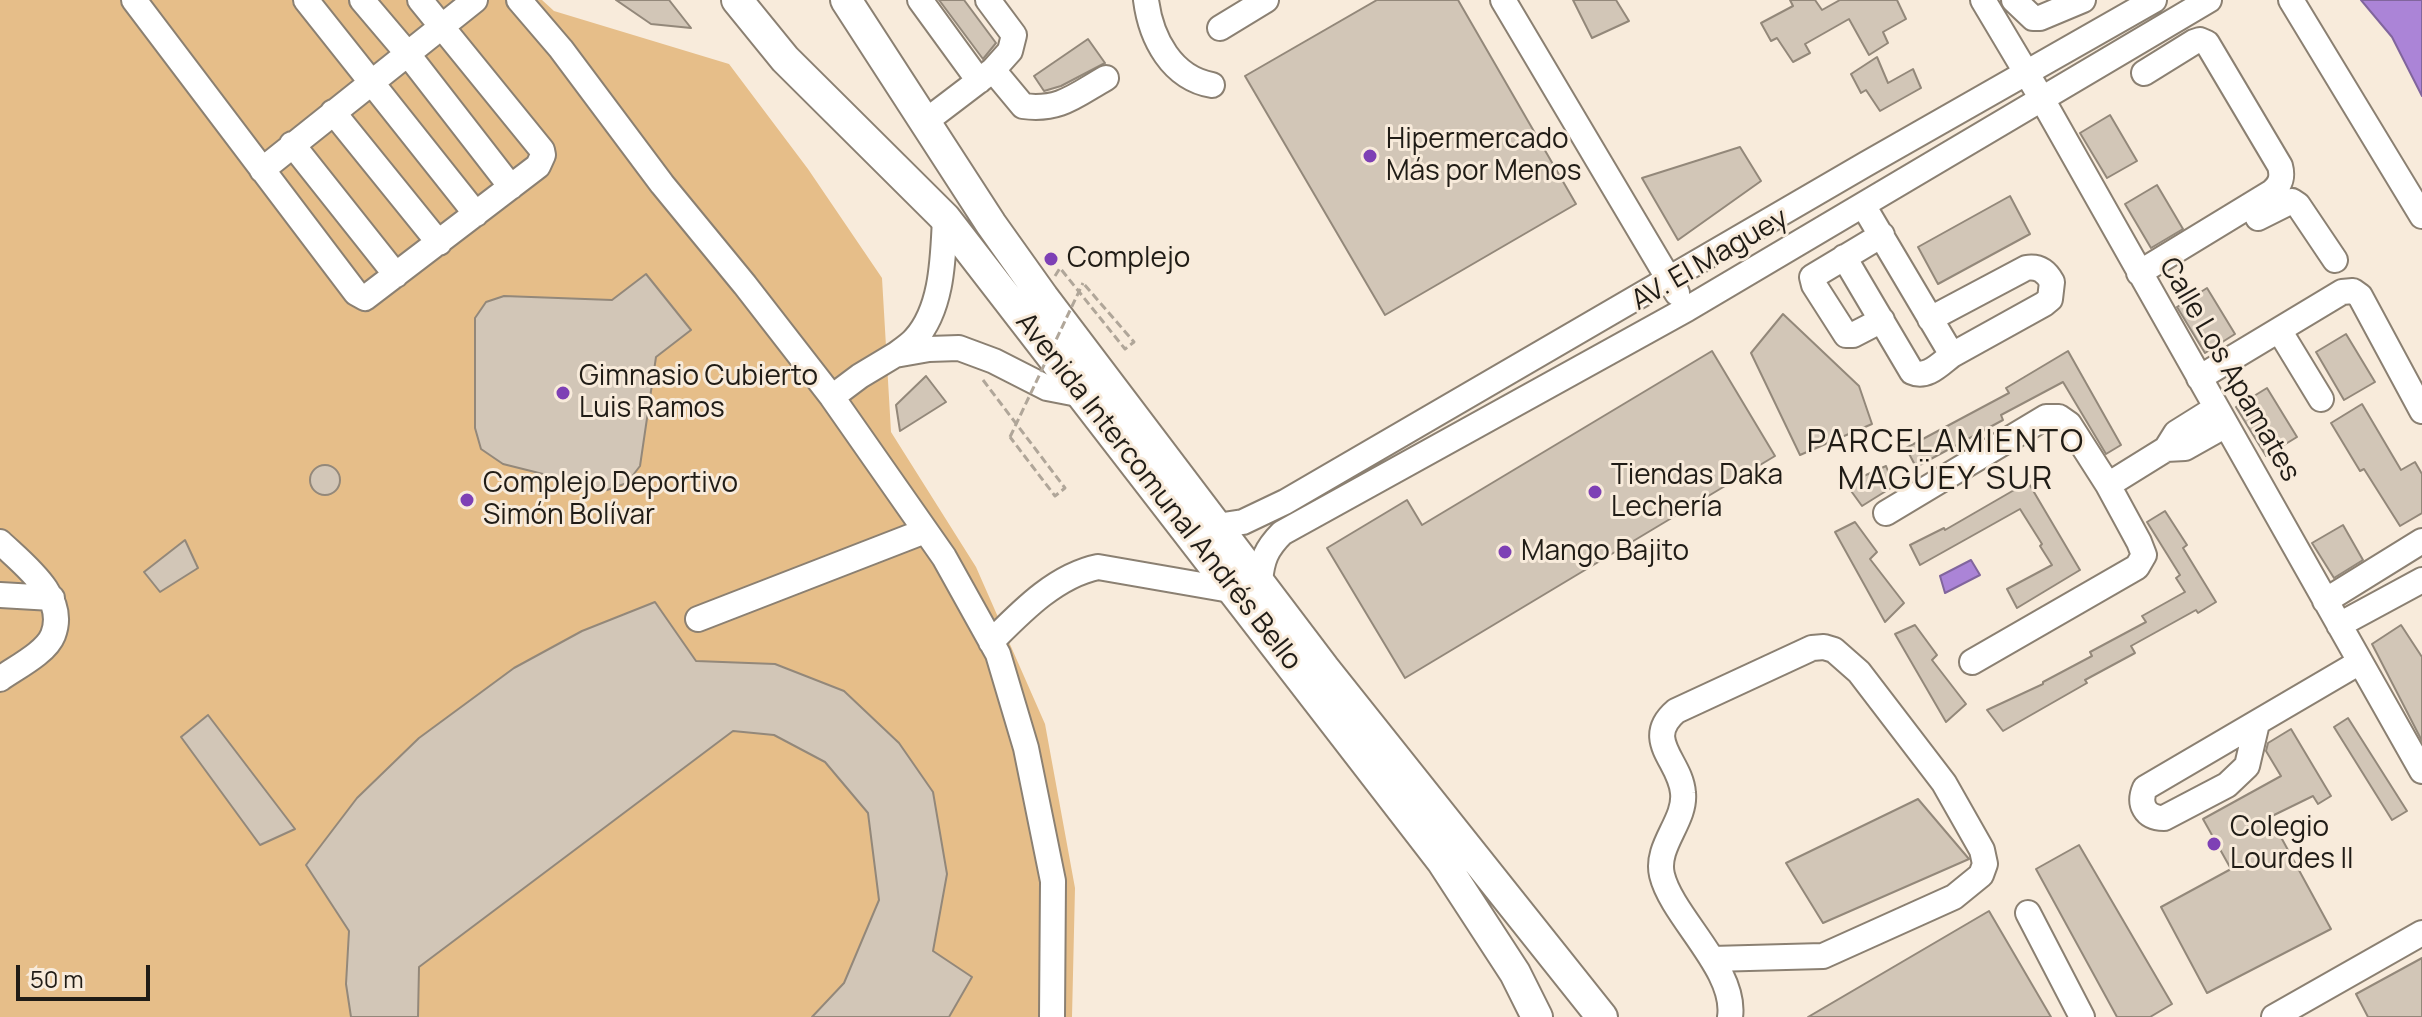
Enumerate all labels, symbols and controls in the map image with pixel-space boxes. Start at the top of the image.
place label: Hipermercado Más por Menos [1386,123,1581,189]
marker: Hipermercado Más por Menos [1361,147,1379,165]
street label: AV. El Maguey [1626,202,1794,318]
place label: Complejo [1067,242,1190,276]
marker: Complejo [1042,250,1060,268]
street label: Calle Los Apamates [2151,252,2307,488]
street label: Avenida Intercomunal Andrés Bello [1008,307,1308,677]
place label: Gimnasio Cubierto Luis Ramos [579,360,818,426]
marker: Gimnasio Cubierto Luis Ramos [554,384,572,402]
district label: PARCELAMIENTO MAGÜEY SUR [1807,424,2085,499]
place label: Tiendas Daka Lechería [1611,459,1783,525]
place label: Complejo Deportivo Simón Bolívar [483,467,738,533]
marker: Tiendas Daka Lechería [1586,483,1604,501]
marker: Complejo Deportivo Simón Bolívar [458,491,476,509]
place label: Mango Bajito [1521,535,1689,569]
marker: Mango Bajito [1496,543,1514,561]
place label: Colegio Lourdes II [2230,811,2354,877]
marker: Colegio Lourdes II [2205,835,2223,853]
scale bar [20,949,154,999]
text: 50 m [30,962,84,995]

